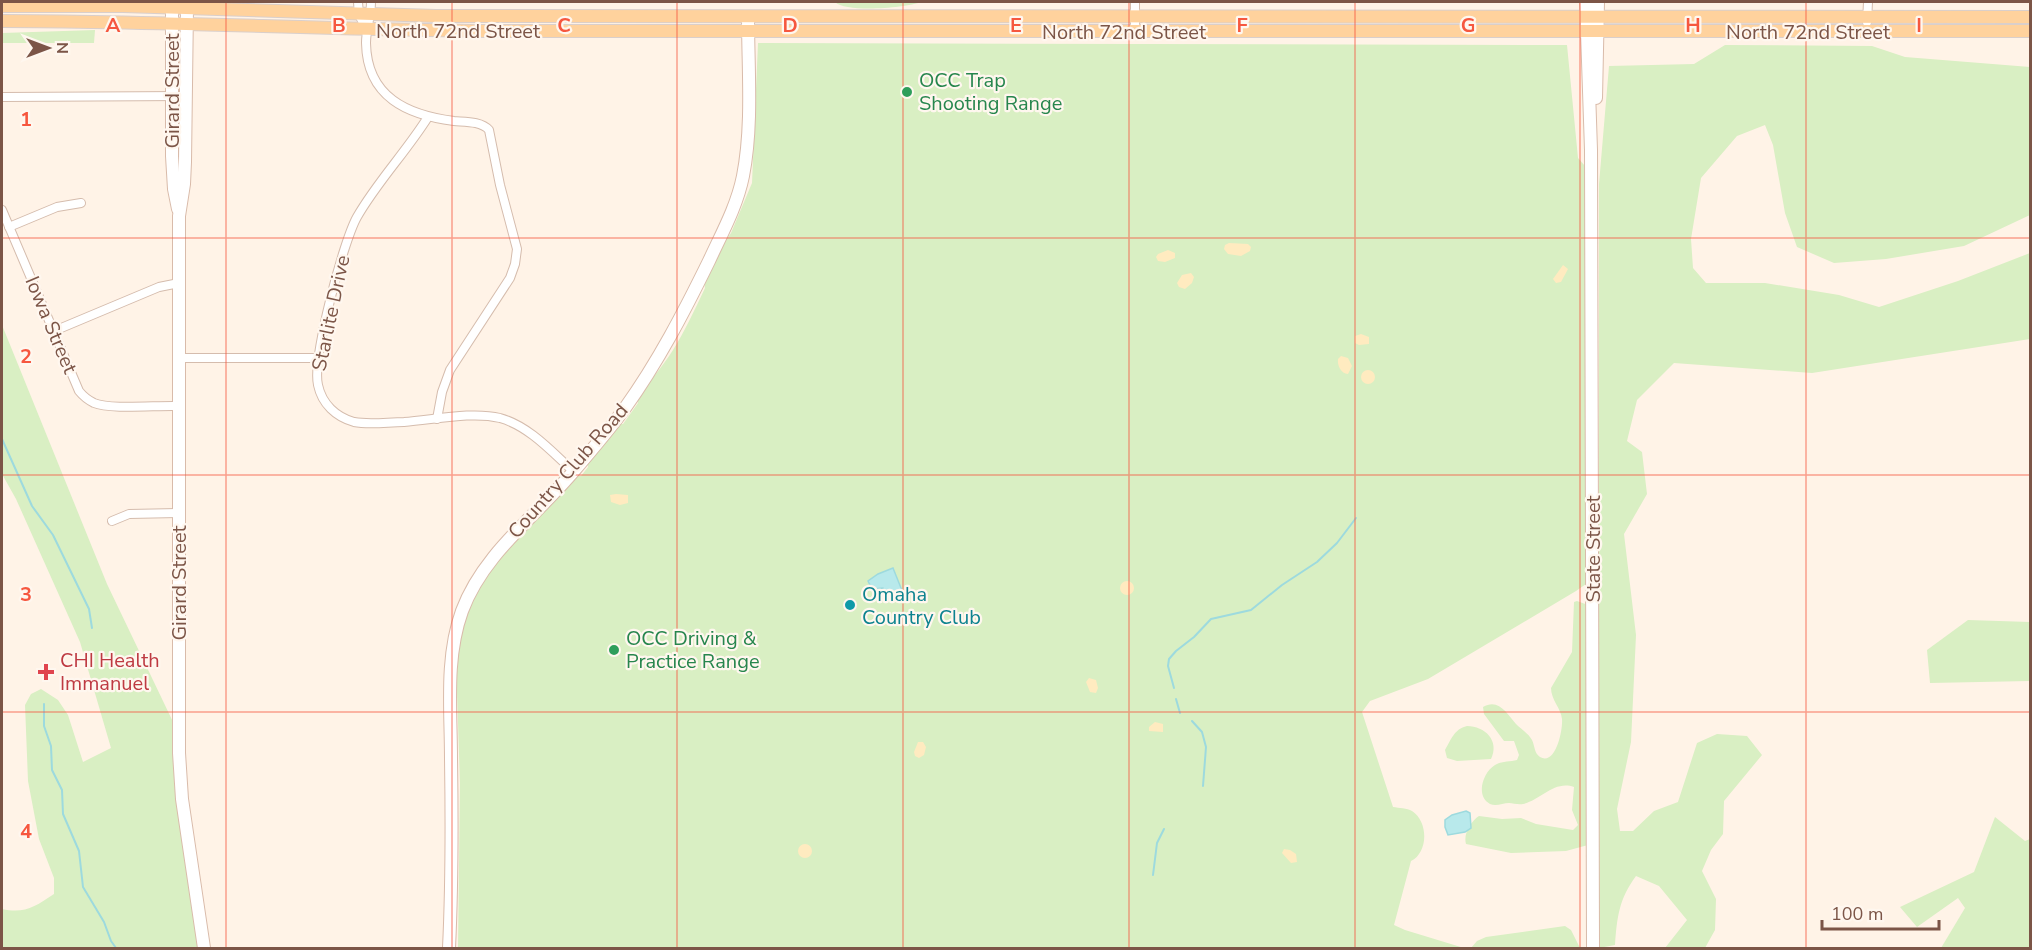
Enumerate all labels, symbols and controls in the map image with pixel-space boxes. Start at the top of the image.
text: A [106,12,121,39]
text: B [332,12,346,39]
text: C [557,12,571,39]
text: D [782,12,798,39]
text: E [1010,12,1022,39]
text: F [1236,12,1248,39]
text: G [1461,12,1475,39]
text: H [1685,12,1701,39]
text: I [1916,12,1922,39]
north arrow [18,18,78,78]
street label: North 72nd Street [376,18,541,45]
street label: North 72nd Street [1042,19,1207,46]
street label: North 72nd Street [1726,19,1891,46]
street label: Girard Street [159,32,186,149]
text: N [51,42,73,54]
place label: OCC Trap Shooting Range [919,67,1062,117]
marker: OCC Trap Shooting Range [900,85,914,99]
text: 1 [20,106,32,133]
street label: Starlite Drive [306,253,356,373]
street label: Iowa Street [18,272,84,379]
text: 2 [20,343,32,370]
street label: Country Club Road [502,398,634,544]
street label: State Street [1580,494,1607,603]
street label: Girard Street [166,524,193,641]
text: 3 [20,581,32,608]
place label: Omaha Country Club [862,581,981,631]
marker: Omaha Country Club [843,598,857,612]
place label: OCC Driving & Practice Range [626,625,760,675]
marker: OCC Driving & Practice Range [607,643,621,657]
place label: CHI Health Immanuel [60,647,160,697]
marker: CHI Health Immanuel [37,663,55,681]
text: 4 [20,818,32,845]
scale bar [1822,893,1939,931]
text: 100 m [1831,902,1883,926]

